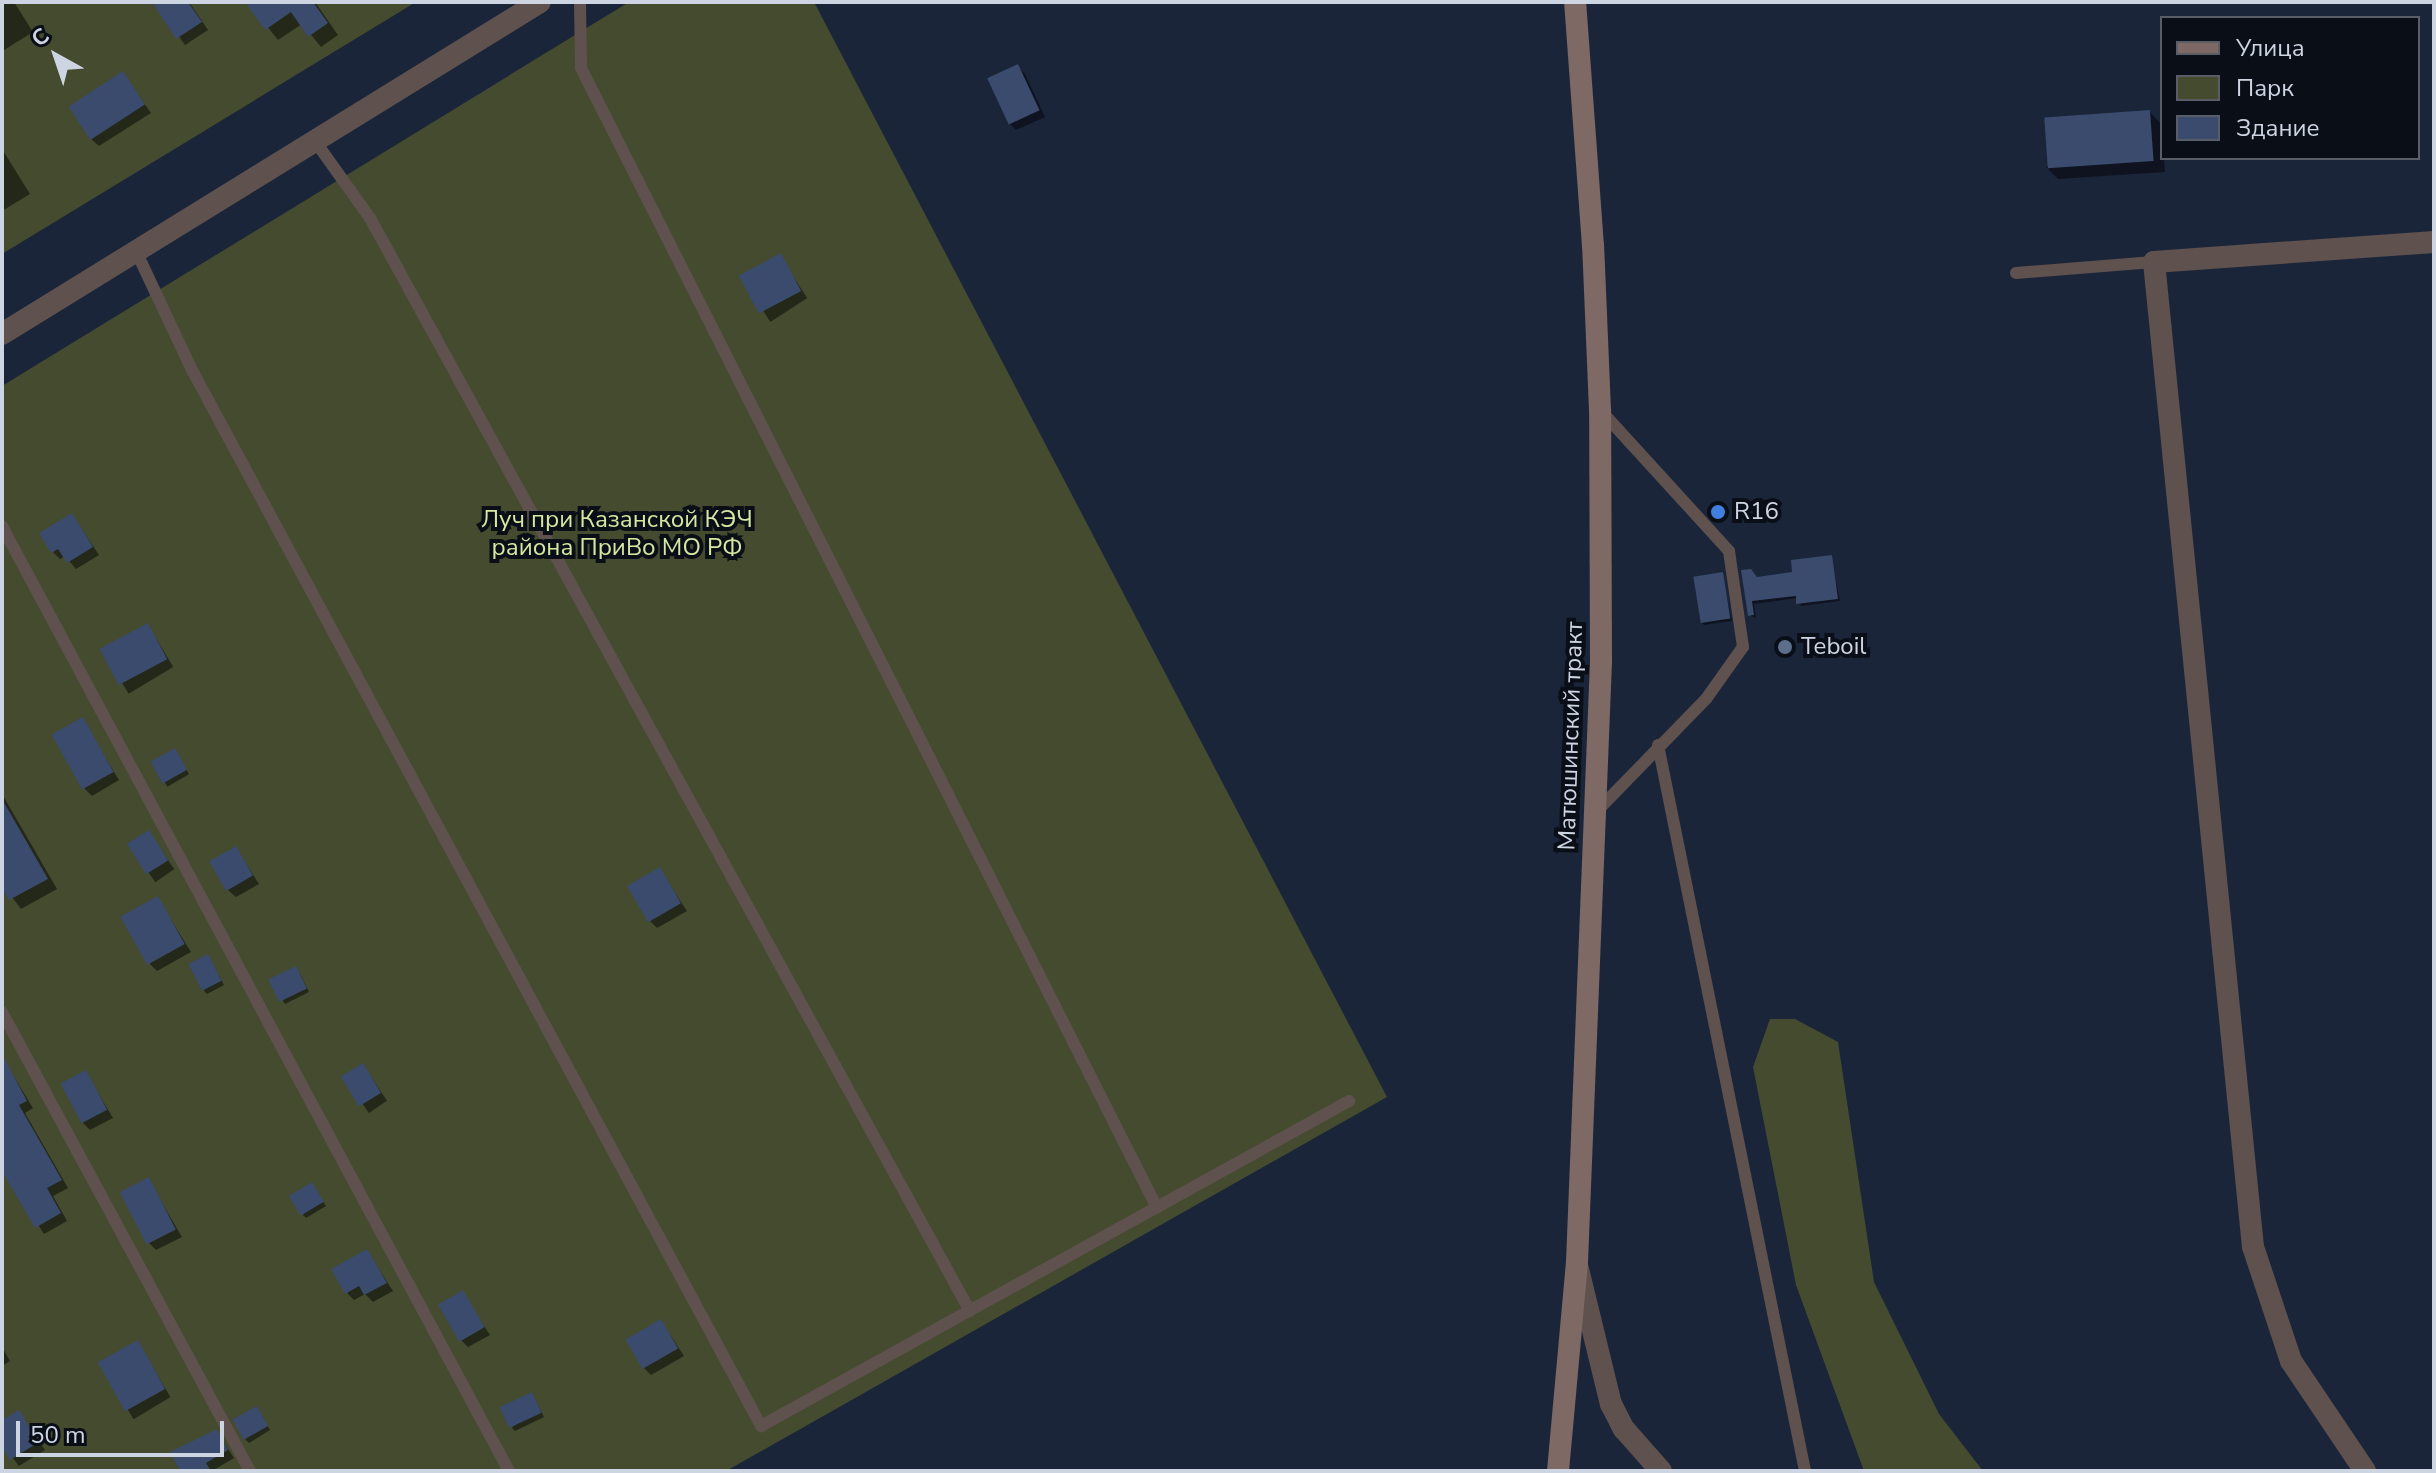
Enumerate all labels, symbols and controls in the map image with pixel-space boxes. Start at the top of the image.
north arrow [16,16,96,96]
legend [2160,16,2420,160]
text: С [25,21,56,54]
text: Улица [2236,32,2305,64]
text: Парк [2236,72,2294,104]
text: Здание [2236,112,2320,144]
place label: R16 [1734,498,1779,526]
marker: R16 [1709,503,1727,521]
park label: Луч при Казанской КЭЧ района ПриВо МО РФ [481,506,753,562]
street label: Матюшинский тракт [1553,621,1589,851]
place label: Teboil [1801,633,1866,661]
marker: Teboil [1776,638,1794,656]
scale bar [20,1405,228,1455]
text: 50 m [30,1419,86,1451]

